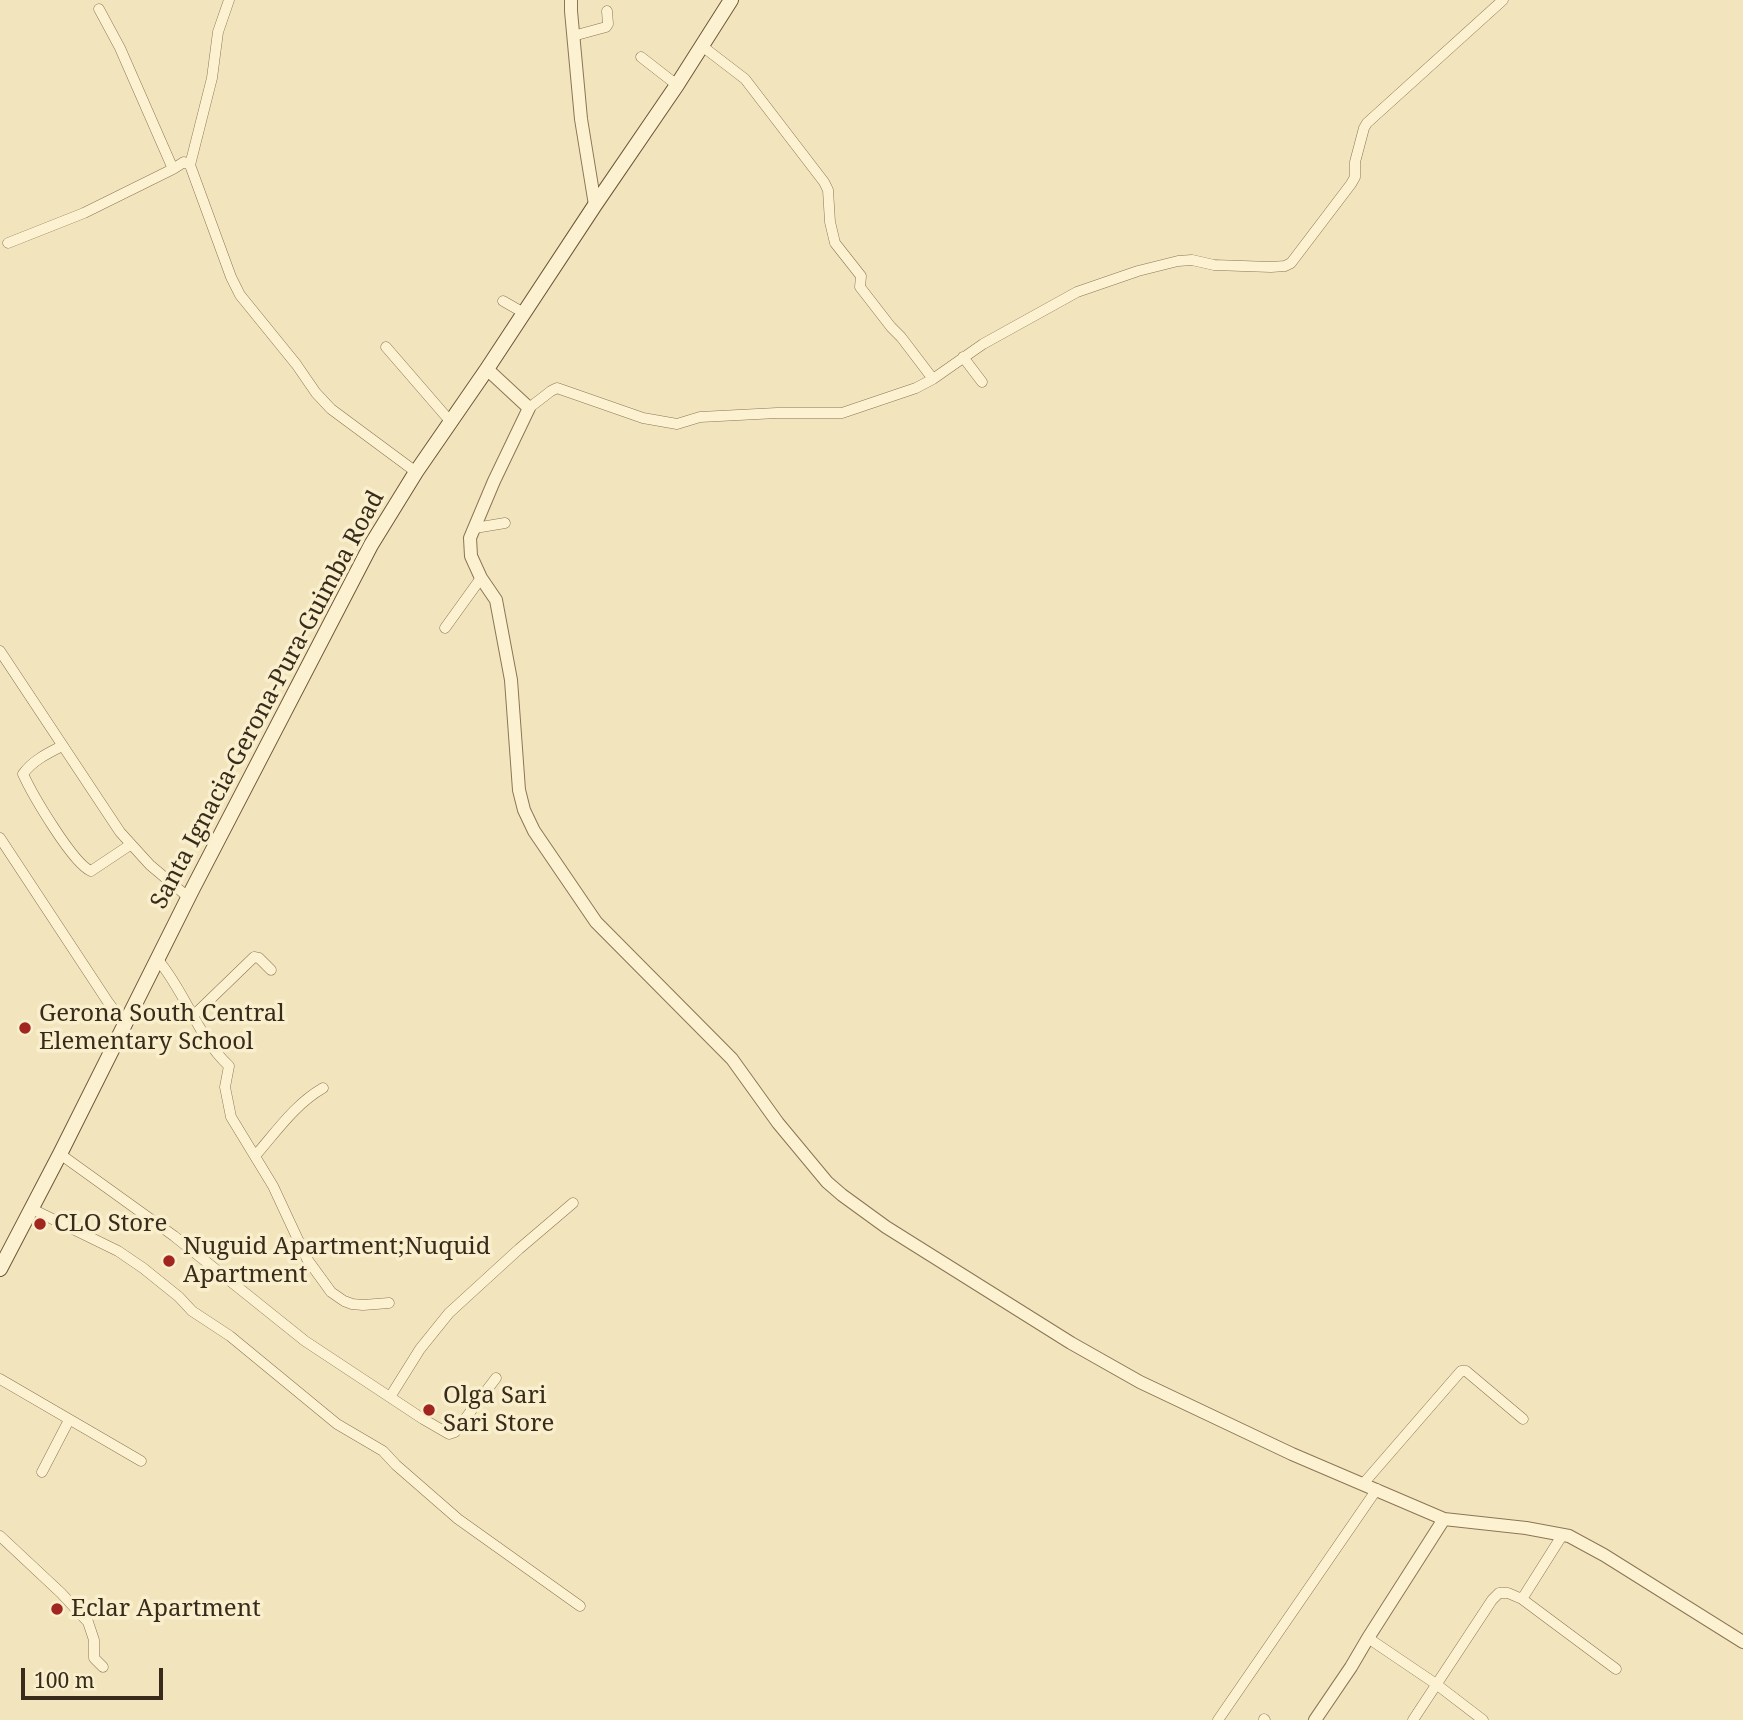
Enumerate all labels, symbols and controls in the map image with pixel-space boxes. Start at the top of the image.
street label: Santa Ignacia-Gerona-Pura-Guimba Road [145,486,391,914]
place label: Gerona South Central Elementary School [39,1000,285,1056]
marker: Gerona South Central Elementary School [17,1020,33,1036]
place label: CLO Store [54,1210,167,1238]
marker: CLO Store [32,1216,48,1232]
place label: Nuguid Apartment;Nuquid Apartment [183,1233,491,1289]
marker: Nuguid Apartment;Nuquid Apartment [161,1253,177,1269]
place label: Olga Sari Sari Store [443,1382,554,1438]
marker: Olga Sari Sari Store [421,1402,437,1418]
place label: Eclar Apartment [71,1595,261,1623]
marker: Eclar Apartment [49,1601,65,1617]
scale bar [24,1654,166,1698]
text: 100 m [34,1666,95,1694]

